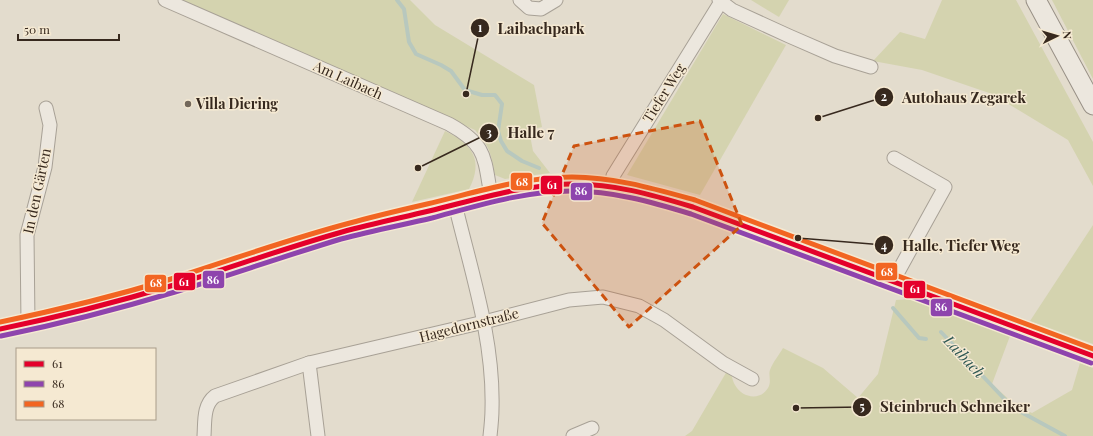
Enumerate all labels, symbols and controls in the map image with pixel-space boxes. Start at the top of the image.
callout: Laibachpark [470,15,593,42]
scale bar [18,16,119,42]
north arrow [1037,16,1077,56]
text: Laibachpark [498,18,585,38]
text: 1 [478,19,483,35]
text: 50 m [24,21,50,37]
text: N [1060,30,1075,40]
street label: Am Laibach [310,55,387,104]
street label: Tiefer Weg [638,59,690,126]
callout: Autohaus Zegarek [874,84,1034,111]
text: Autohaus Zegarek [901,87,1026,107]
text: 2 [881,88,887,104]
place label: Villa Diering [195,94,278,113]
marker: Villa Diering [183,99,193,109]
callout: Halle 7 [479,120,562,147]
text: Halle 7 [508,122,555,142]
text: 3 [486,124,492,140]
street label: In den Gärten [18,146,55,235]
line badge: 68 [510,172,533,191]
text: 68 [516,174,528,189]
line badge: 61 [540,175,563,195]
text: 61 [547,177,557,192]
line badge: 86 [570,182,593,201]
text: 86 [575,183,587,198]
callout: Halle, Tiefer Weg [874,232,1028,259]
text: Halle, Tiefer Weg [902,235,1020,255]
text: 4 [881,237,887,253]
line badge: 68 [875,262,898,281]
text: 68 [881,264,893,279]
line badge: 86 [202,270,225,289]
line badge: 61 [173,272,196,291]
text: 86 [207,272,219,287]
line badge: 68 [144,274,167,293]
text: 61 [179,274,189,289]
text: 68 [150,275,162,290]
line badge: 61 [903,280,926,299]
text: 61 [910,281,920,296]
line badge: 86 [930,298,953,317]
text: 86 [935,299,947,314]
street label: Hagedornstraße [417,303,521,346]
water label: Laibach [939,330,990,382]
legend [16,348,156,420]
text: 61 [52,355,63,371]
text: 86 [52,375,64,391]
callout: Steinbruch Schneiker [852,393,1038,420]
text: 68 [52,395,64,411]
text: Steinbruch Schneiker [880,396,1030,416]
text: 5 [859,398,865,414]

